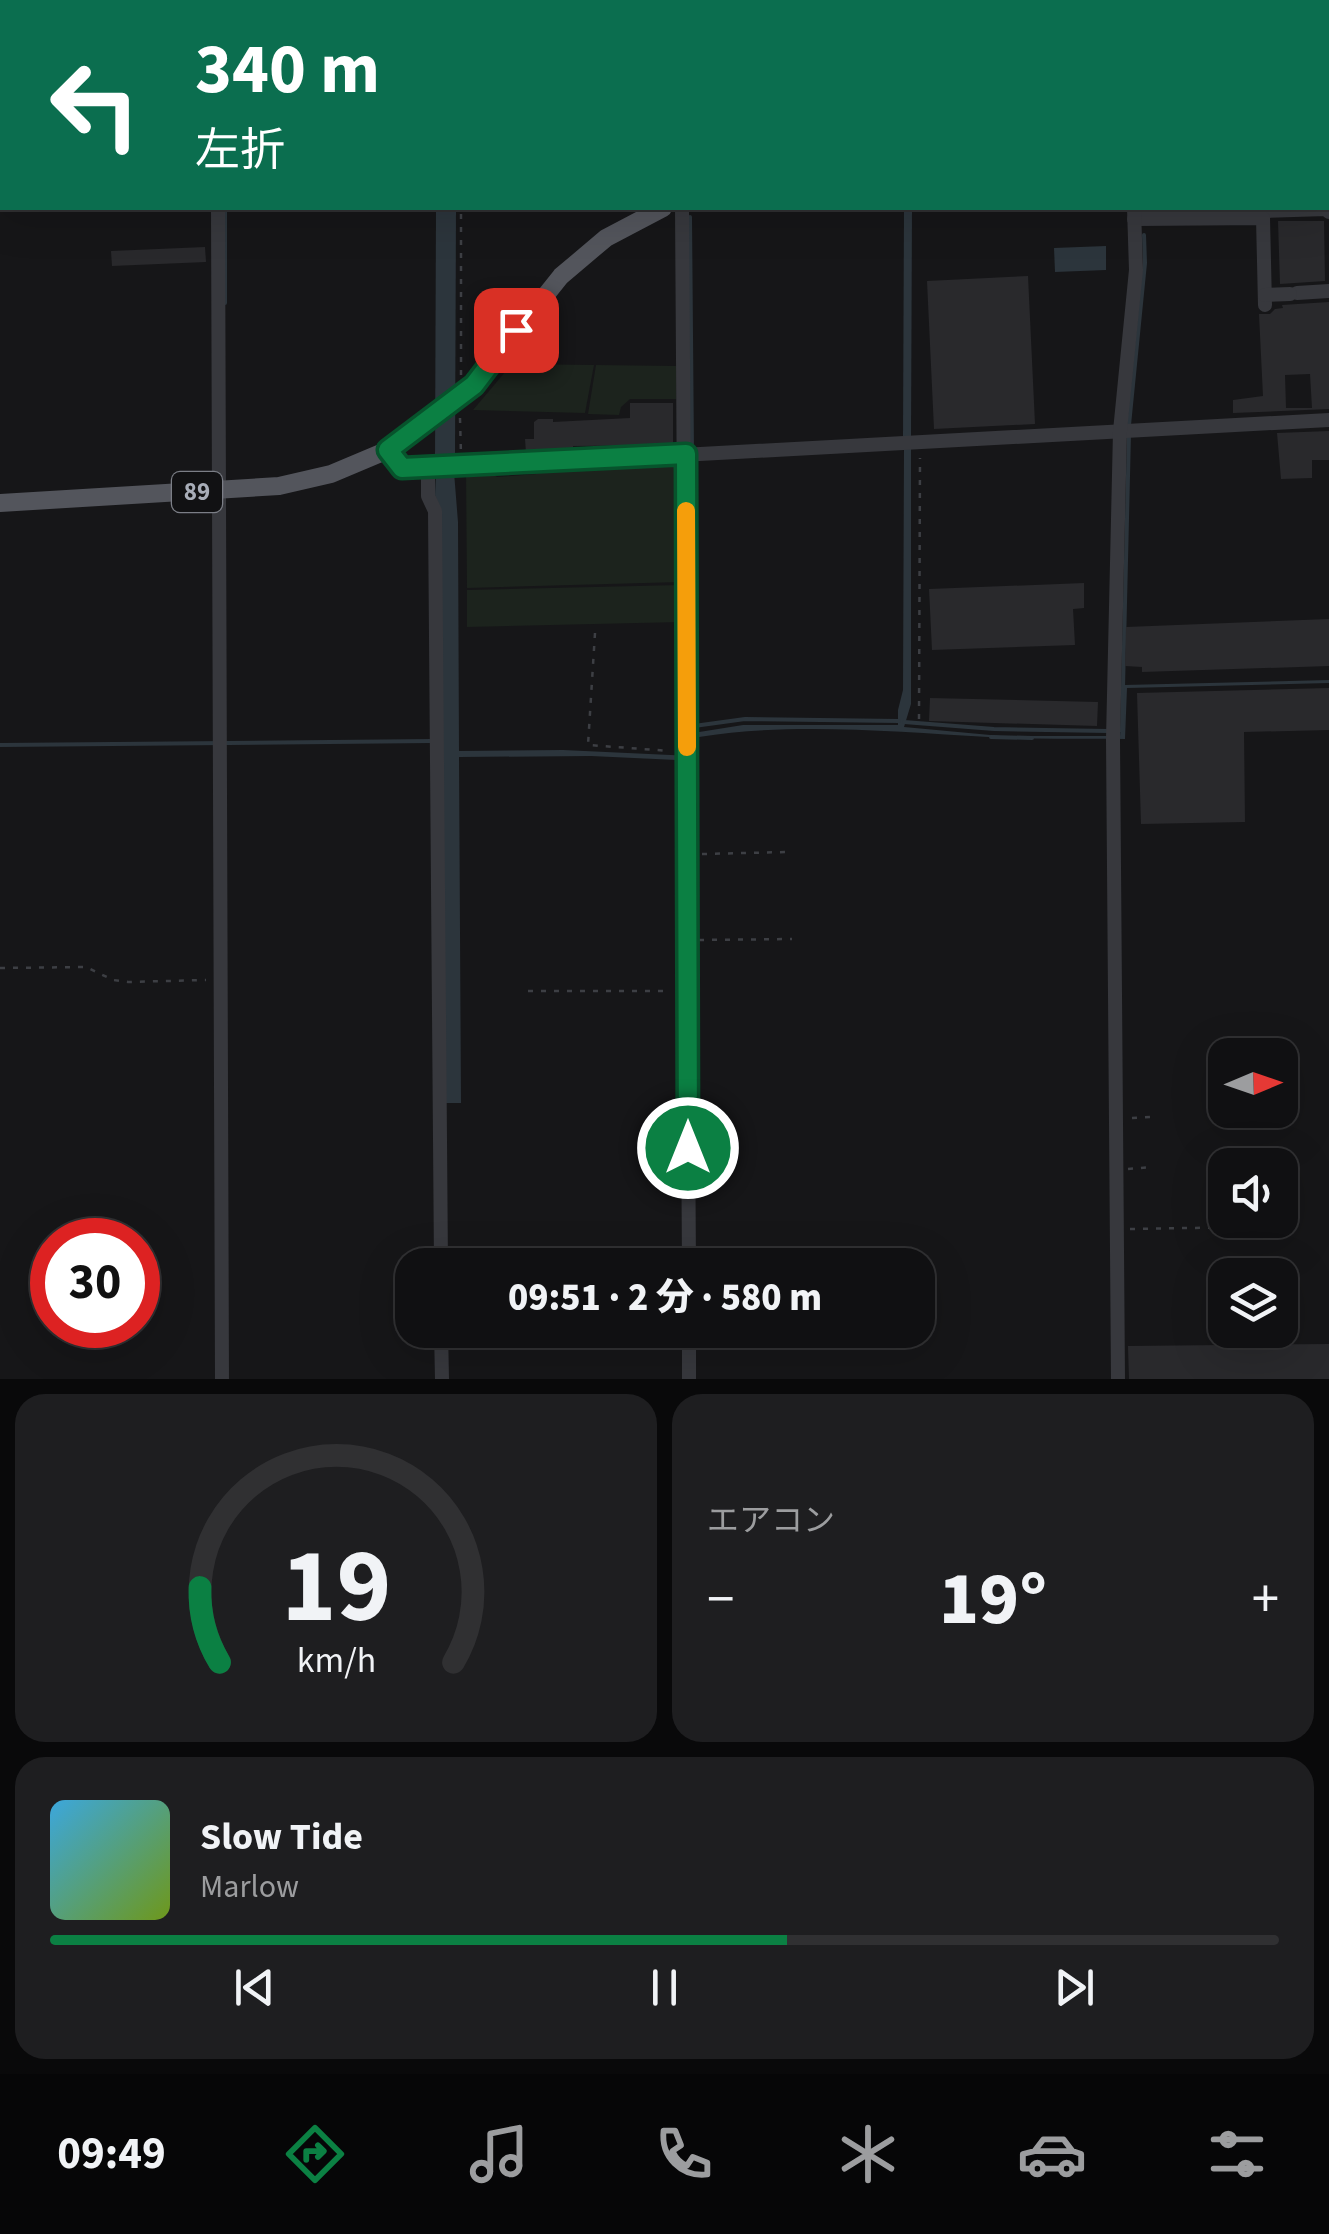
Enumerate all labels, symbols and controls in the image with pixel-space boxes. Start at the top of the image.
text: 340 m [195,20,380,120]
icon: left [30,40,160,170]
text: 左折 [195,119,285,183]
pin [474,288,559,373]
icon: arrive [489,303,544,358]
road number: 89 [172,472,222,512]
north arrow [1208,1038,1298,1128]
map controls [1208,1038,1298,1348]
position arrow [636,1096,740,1200]
button: sound [1208,1148,1298,1238]
speed limit sign: 30 [30,1218,160,1348]
button: layers [1208,1258,1298,1348]
text: 09:51 · 2 分 · 580 m [508,1271,822,1325]
text: エアコン [707,1498,835,1544]
text: 19 [281,1514,391,1662]
text: 19° [939,1546,1047,1653]
text: − [707,1561,734,1639]
text: + [1252,1561,1279,1639]
text: km/h [296,1635,376,1686]
text: Slow Tide [200,1810,363,1864]
text: Marlow [200,1864,299,1910]
icon: previous [227,1960,282,2015]
icon: pause [637,1960,692,2015]
icon: next [1047,1960,1102,2015]
icon: directions [280,2119,350,2189]
icon: music [464,2119,534,2189]
icon: phone [649,2119,719,2189]
icon: climate [833,2119,903,2189]
icon: car [1017,2119,1087,2189]
icon: filters [1202,2119,1272,2189]
text: 09:49 [57,2122,166,2186]

